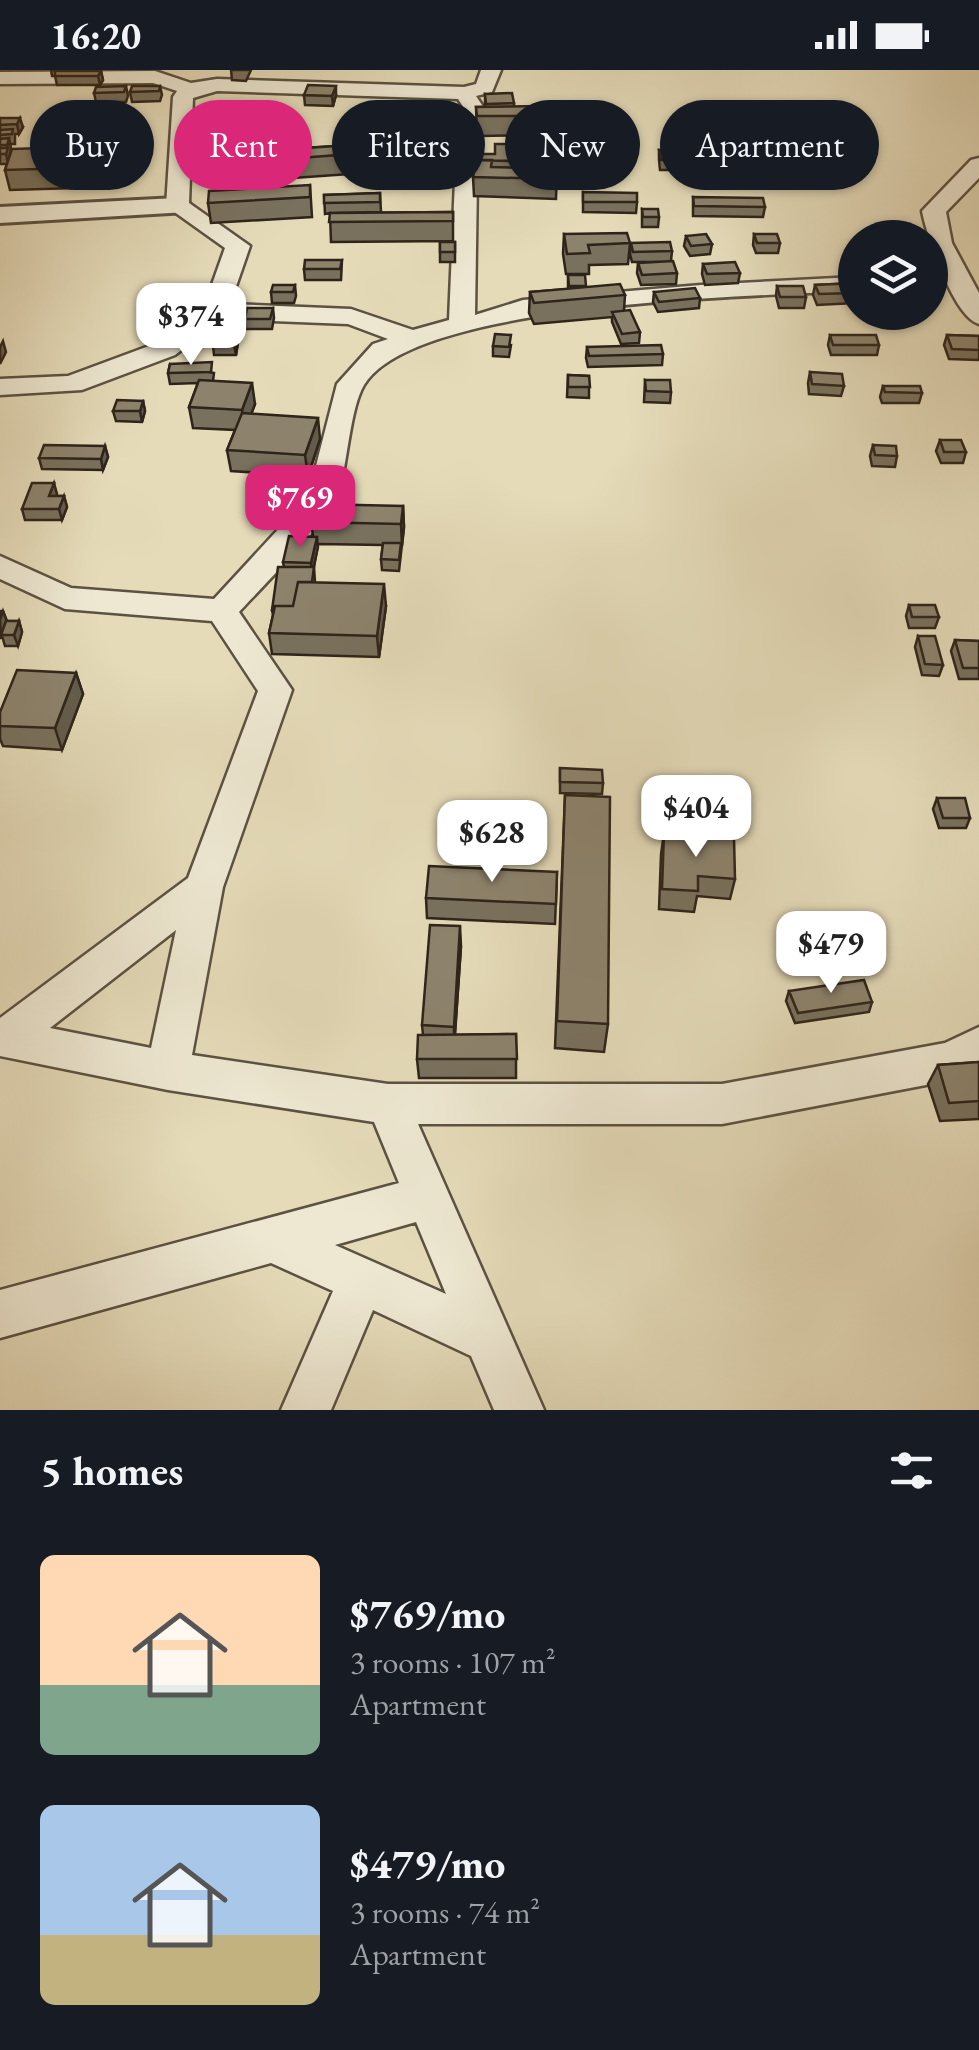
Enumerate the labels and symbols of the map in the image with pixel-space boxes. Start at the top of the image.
pin: $374 [132,283,250,368]
pin: $769 [241,465,359,550]
pin: $404 [637,775,755,860]
pin: $628 [433,800,551,885]
pin: $479 [772,911,890,996]

